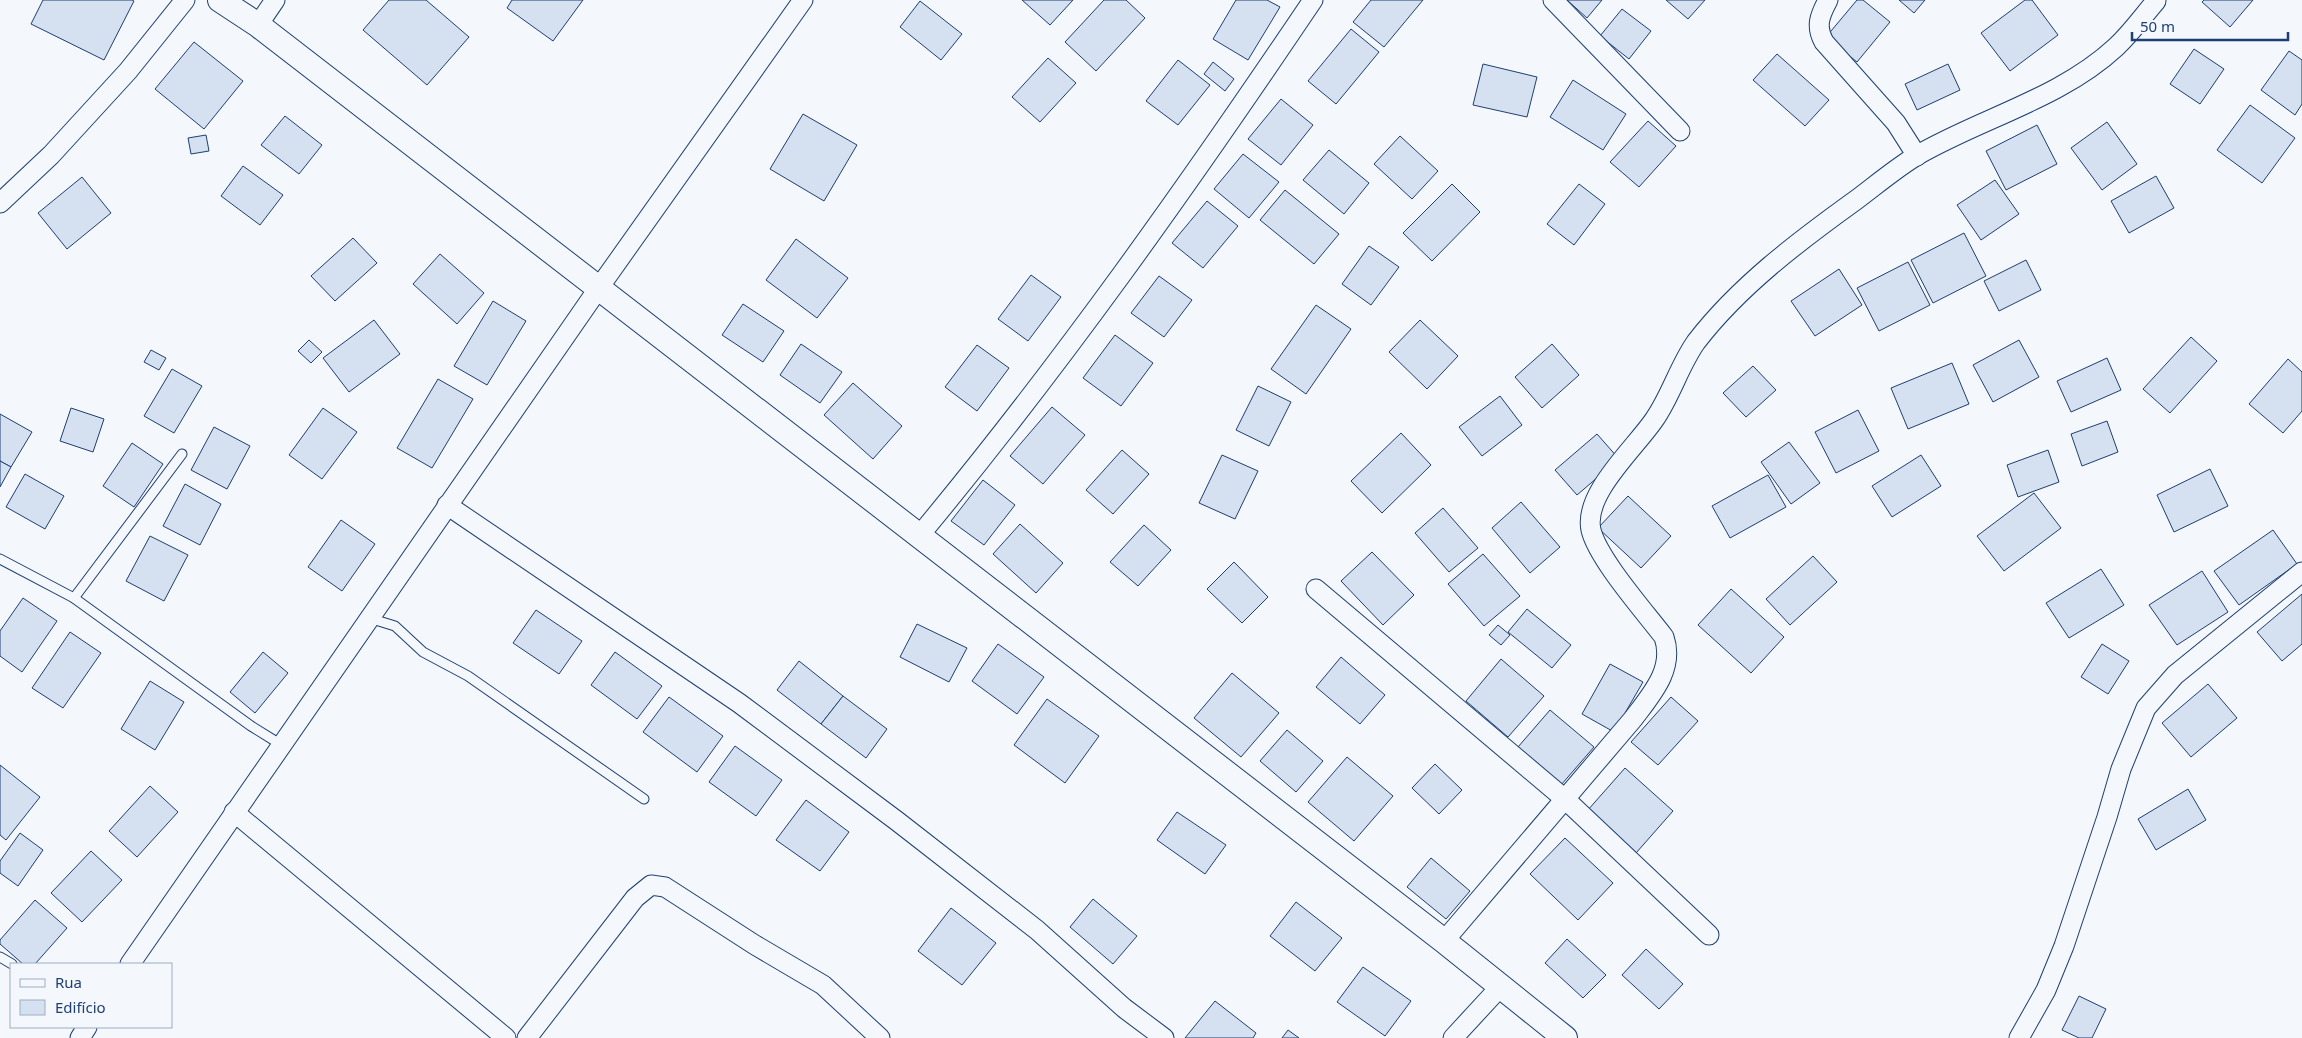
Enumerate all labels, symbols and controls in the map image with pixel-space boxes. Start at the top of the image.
scale bar [2132,10,2288,42]
text: 50 m [2140,16,2175,36]
legend [10,963,172,1028]
text: Rua [55,972,82,992]
text: Edifício [55,997,106,1017]

